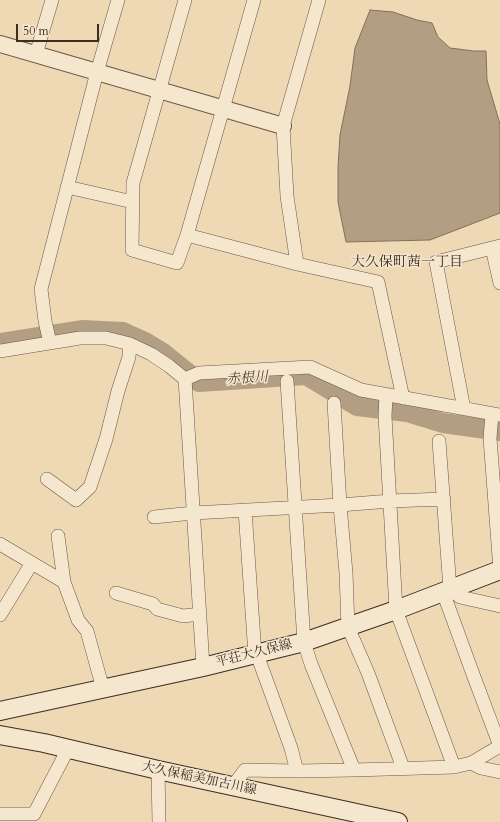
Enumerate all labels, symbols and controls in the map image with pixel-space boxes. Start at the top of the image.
scale bar [18,16,101,42]
text: 50 m [23,23,49,39]
district label: 大久保町茜一丁目 [351,255,463,271]
water label: 赤根川 [225,369,269,389]
street label: 平荘大久保線 [214,637,294,671]
street label: 大久保稲美加古川線 [140,759,258,799]

